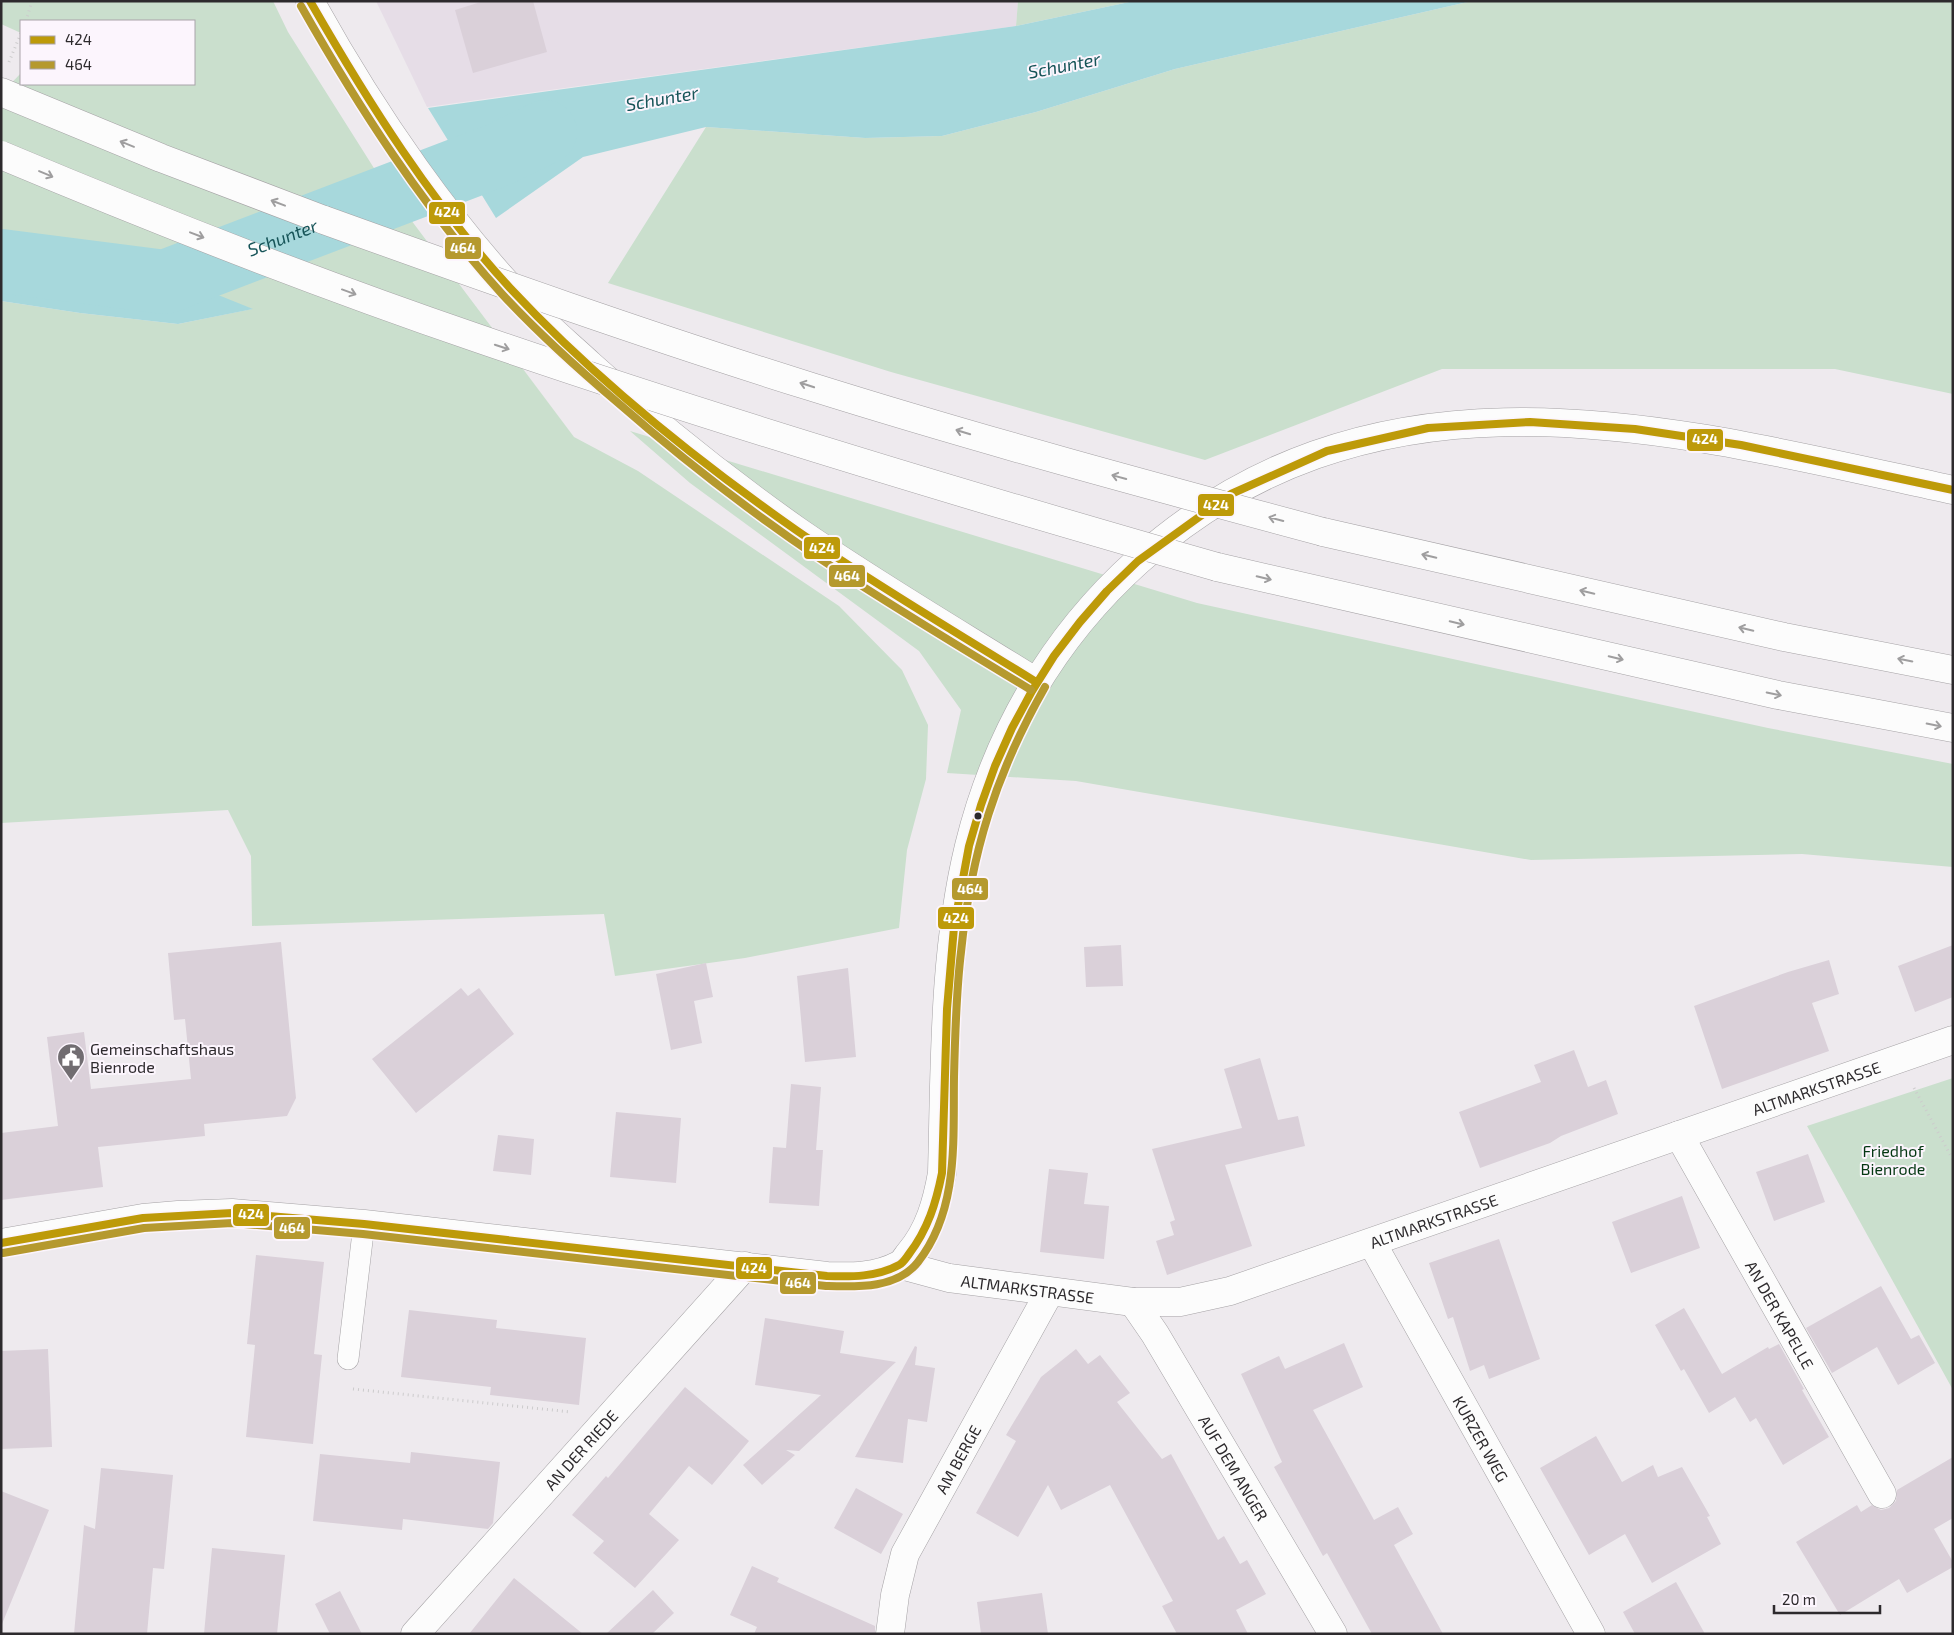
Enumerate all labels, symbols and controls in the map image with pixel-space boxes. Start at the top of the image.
legend [20,20,195,85]
text: 424 [65,30,92,48]
water label: Schunter [1026,47,1103,83]
text: 464 [65,55,92,73]
water label: Schunter [624,81,701,115]
one-way arrow [120,139,135,148]
one-way arrow [38,170,53,179]
one-way arrow [271,198,286,207]
line badge: 424 [428,201,466,225]
text: 424 [434,203,460,220]
water label: Schunter [244,214,321,261]
one-way arrow [189,231,204,240]
line badge: 464 [444,236,482,260]
text: 464 [450,239,476,256]
one-way arrow [341,288,356,297]
one-way arrow [494,342,510,352]
one-way arrow [799,380,815,390]
one-way arrow [955,426,971,436]
line badge: 424 [1686,428,1724,452]
text: 424 [1692,430,1718,447]
one-way arrow [1111,472,1127,481]
line badge: 424 [1197,493,1235,517]
text: 424 [1203,496,1229,513]
one-way arrow [1268,514,1284,523]
line badge: 424 [803,536,841,560]
text: 424 [809,539,835,556]
one-way arrow [1421,551,1437,560]
line badge: 464 [828,564,866,588]
text: 464 [834,567,860,584]
one-way arrow [1256,574,1272,583]
one-way arrow [1580,587,1596,597]
one-way arrow [1449,619,1465,628]
one-way arrow [1738,624,1754,633]
one-way arrow [1607,654,1623,663]
one-way arrow [1897,655,1913,665]
one-way arrow [1766,690,1782,699]
one-way arrow [1926,720,1942,730]
unlabelled marker [973,811,983,821]
line badge: 464 [951,877,989,901]
text: 464 [957,880,983,897]
line badge: 424 [937,906,975,930]
text: 424 [943,909,969,926]
place label: Gemeinschaftshaus Bienrode [90,1039,234,1076]
public building icon: Gemeinschaftshaus Bienrode [56,1042,86,1081]
street label: ALTMARKSTRASSE [1750,1056,1883,1118]
park label: Friedhof Bienrode [1861,1141,1925,1178]
street label: ALTMARKSTRASSE [1367,1189,1500,1251]
line badge: 424 [232,1203,270,1227]
text: 424 [238,1205,264,1222]
line badge: 464 [273,1216,311,1240]
text: 464 [279,1219,305,1236]
line badge: 424 [735,1256,773,1280]
street label: AN DER KAPELLE [1742,1257,1818,1372]
text: 424 [741,1259,767,1276]
street label: ALTMARKSTRASSE [960,1270,1095,1306]
line badge: 464 [779,1271,817,1295]
text: 464 [785,1274,811,1291]
street label: KURZER WEG [1450,1392,1513,1485]
street label: AN DER RIEDE [540,1406,621,1493]
street label: AUF DEM ANGER [1196,1411,1273,1524]
street label: AM BERGE [931,1421,984,1497]
scale bar [1774,1582,1880,1614]
text: 20 m [1782,1590,1816,1608]

